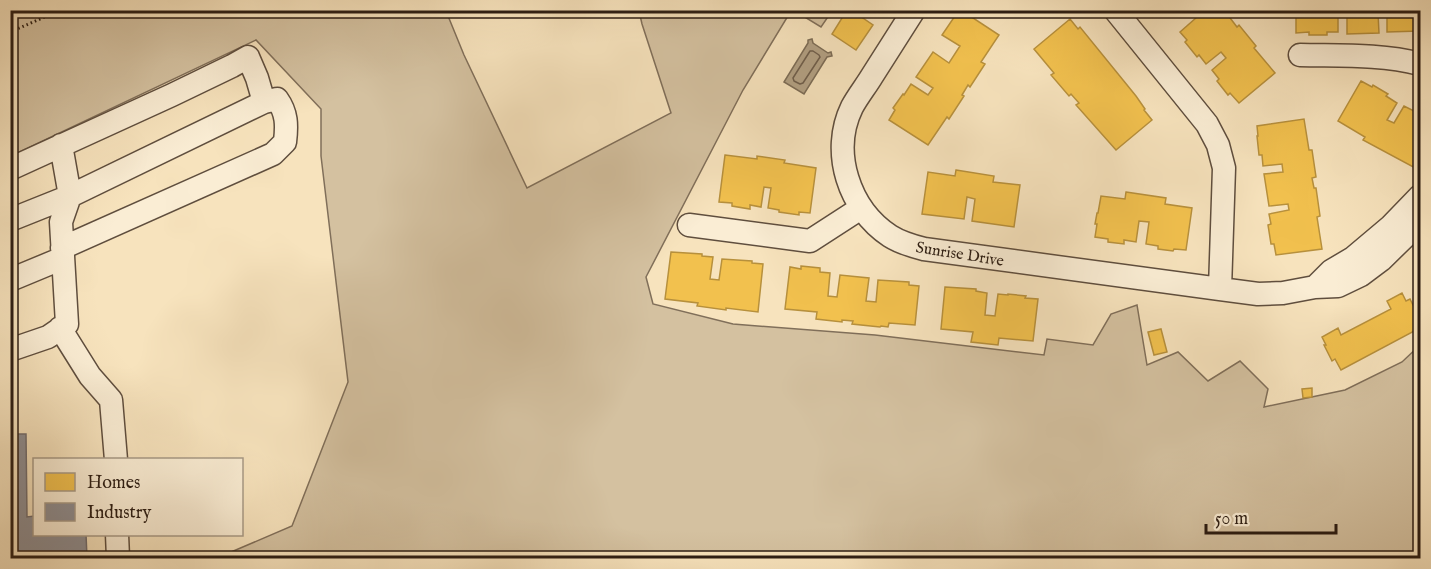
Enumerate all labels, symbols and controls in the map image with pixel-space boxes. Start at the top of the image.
street label: Sunrise Drive [914,238,1005,272]
legend [33,458,243,536]
text: Homes [87,472,140,495]
scale bar [1206,497,1336,535]
text: Industry [87,502,151,525]
text: 50 m [1215,508,1248,531]

